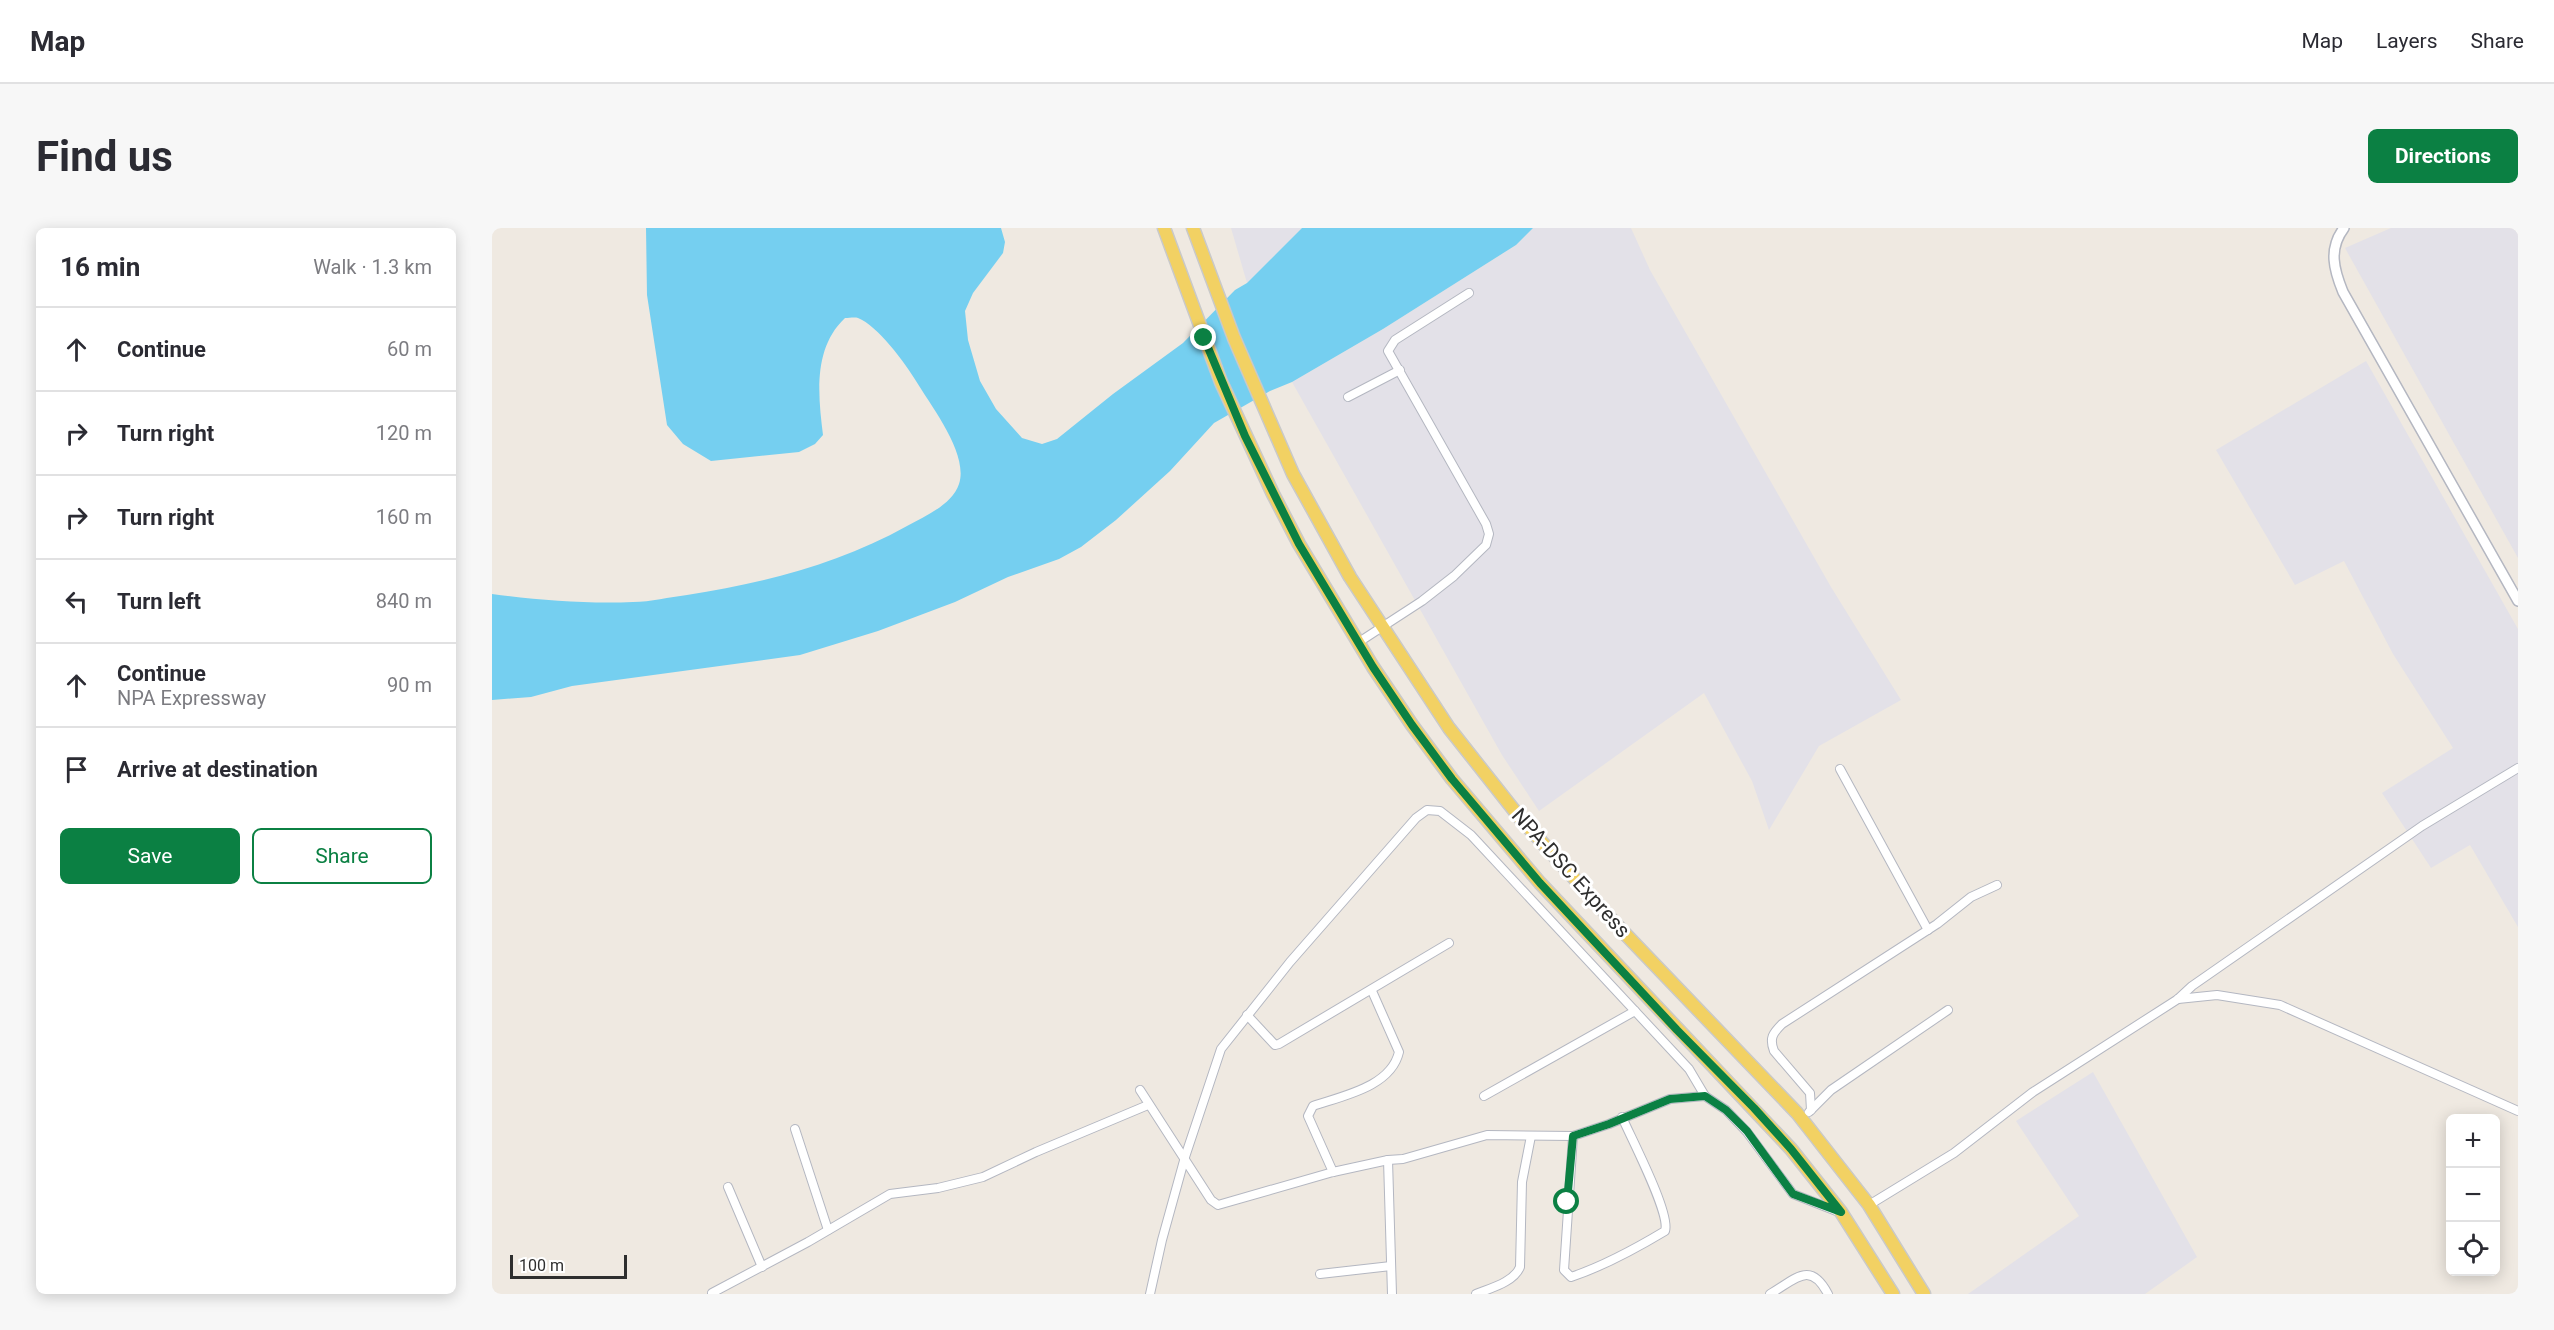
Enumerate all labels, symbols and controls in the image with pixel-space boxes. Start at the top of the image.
text: Map [30,25,85,58]
text: Map [2301,29,2343,53]
text: Layers [2376,29,2437,53]
text: Share [2470,29,2524,53]
button: Directions [2368,129,2518,183]
text: Find us [36,132,173,181]
text: 16 min [60,252,140,282]
text: Walk · 1.3 km [313,255,432,279]
route end [1190,324,1216,350]
icon: ahead [60,333,93,366]
text: Continue [117,337,206,362]
text: 60 m [387,337,432,361]
icon: right [60,417,93,450]
text: Turn right [117,421,214,446]
text: 120 m [376,421,432,445]
icon: right [60,501,93,534]
text: Turn right [117,505,214,530]
text: 160 m [376,505,432,529]
icon: left [60,585,93,618]
text: Turn left [117,589,201,614]
text: 840 m [376,589,432,613]
text: Continue [117,661,206,686]
icon: ahead [60,669,93,702]
text: 90 m [387,673,432,697]
text: NPA Expressway [117,686,266,710]
icon: arrive [60,753,93,786]
text: Arrive at destination [117,757,318,782]
street label: NPA-DSC Express [1507,804,1635,942]
button: Save [60,828,240,884]
button: Share [252,828,432,884]
map controls [2446,1114,2500,1276]
button: + [2446,1114,2500,1168]
button: − [2446,1168,2500,1222]
route start [1553,1188,1579,1214]
button: locate [2446,1222,2500,1276]
scale bar [510,1252,627,1280]
text: 100 m [519,1256,564,1275]

